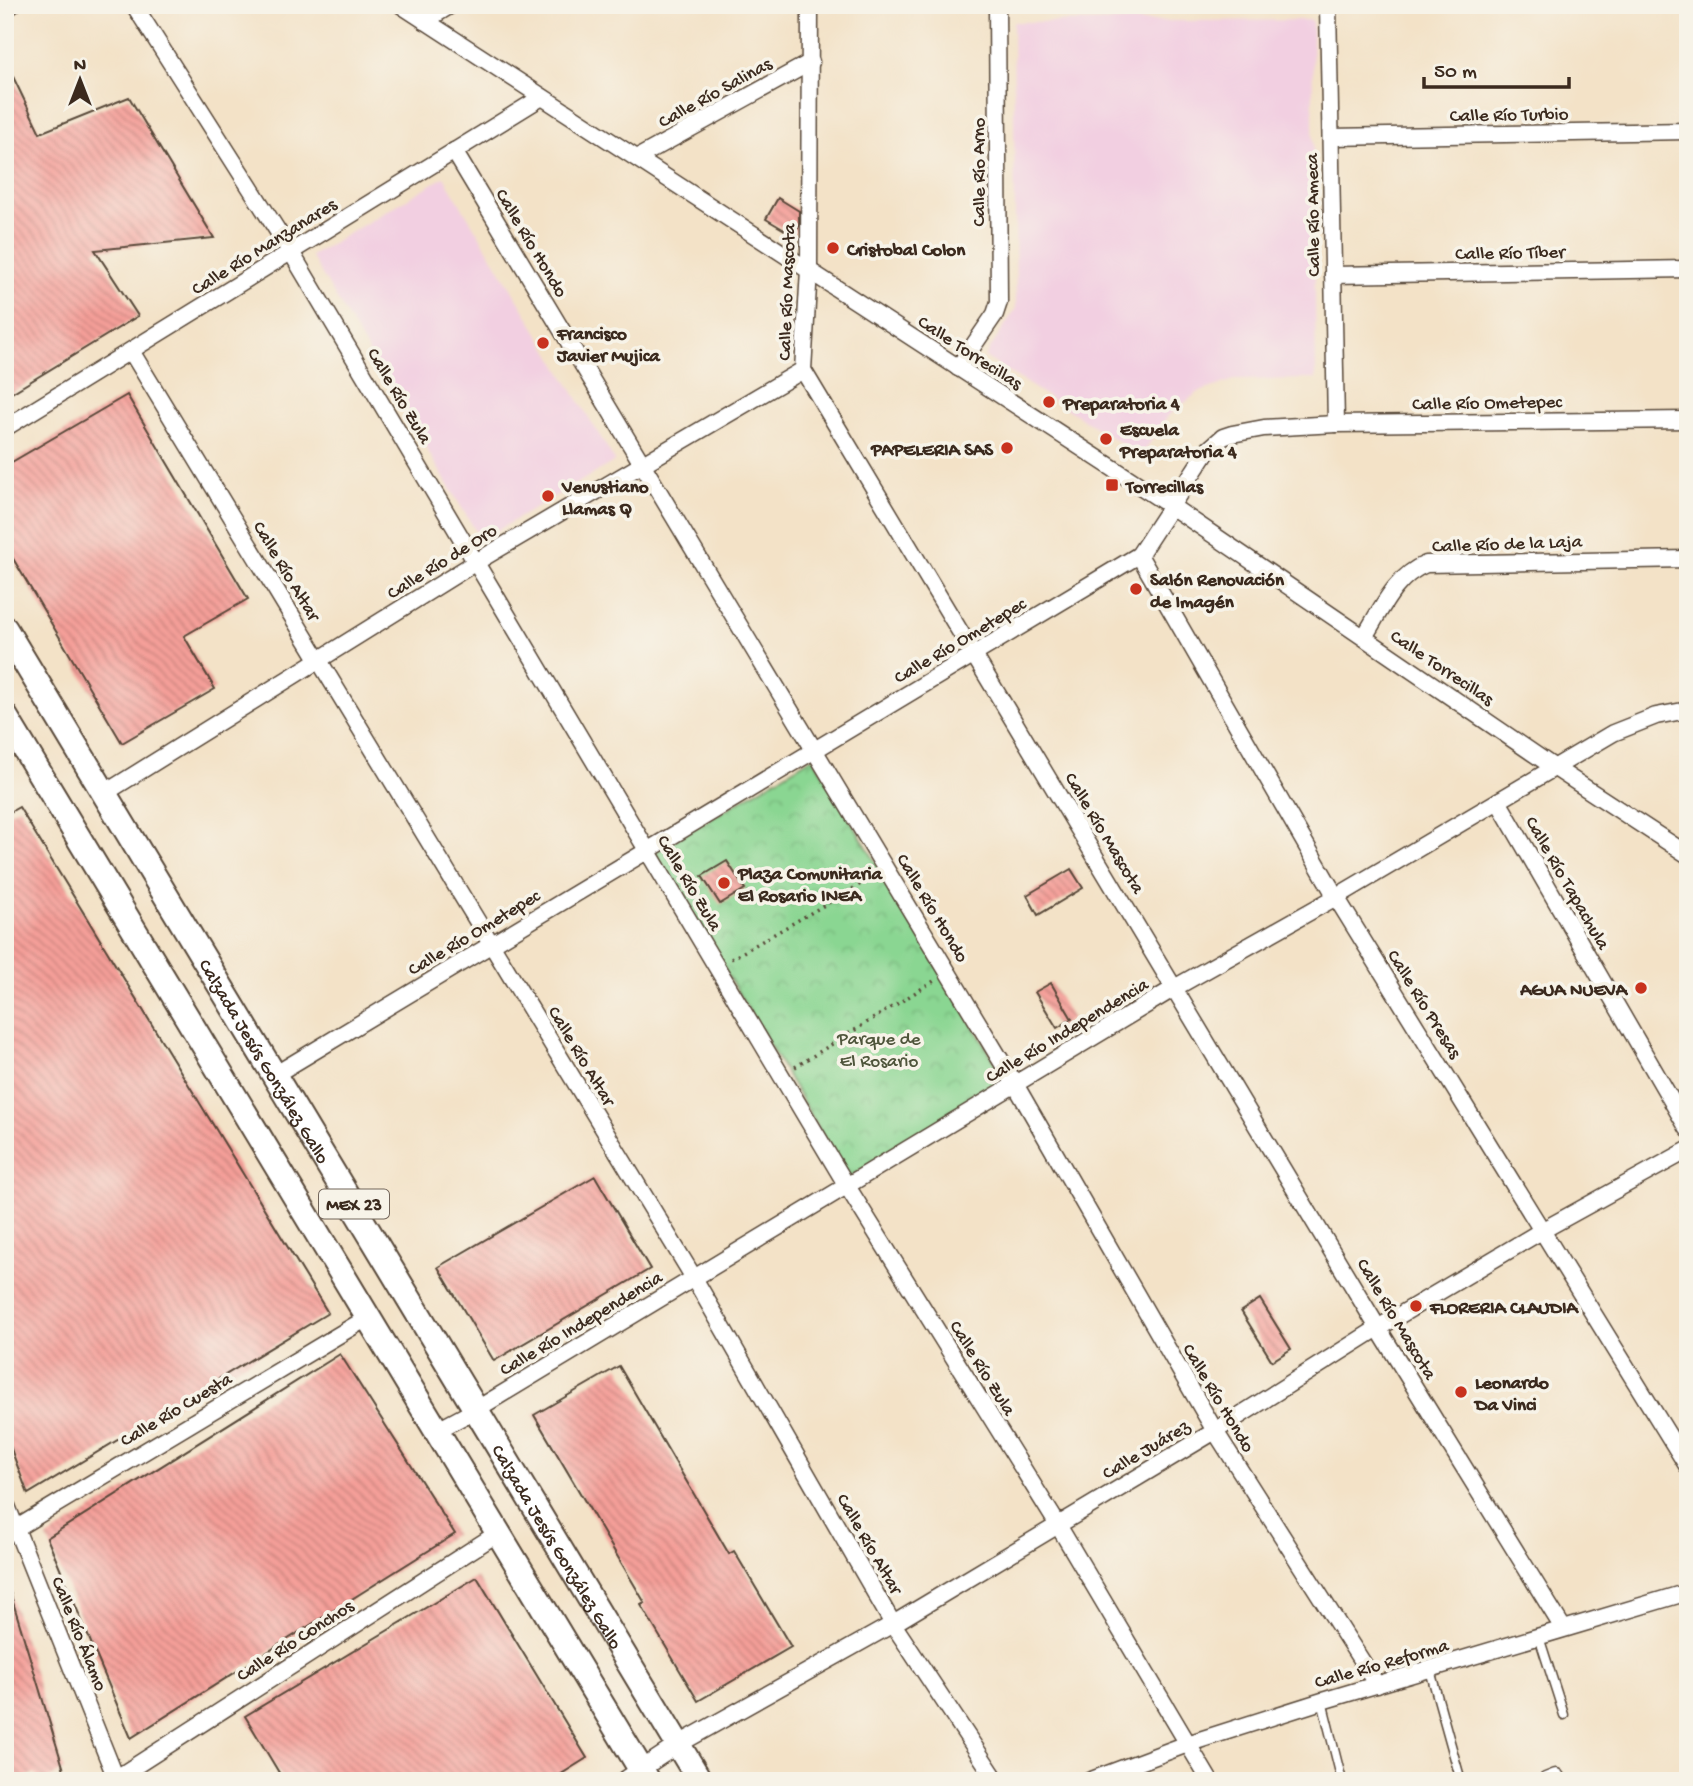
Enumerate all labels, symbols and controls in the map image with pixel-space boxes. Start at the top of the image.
north arrow [46,46,116,116]
scale bar [1424,46,1569,90]
street label: Calle Río Salinas [655,53,777,135]
text: N [74,55,86,78]
text: 50 m [1434,61,1477,86]
street label: Calle Río Turbio [1449,104,1569,129]
street label: Calle Río Arno [969,117,992,226]
street label: Calle Río Ameca [1302,152,1327,277]
street label: Calle Río Hondo [489,185,572,302]
street label: Calle Río Manzanares [188,194,342,302]
street label: Calle Río Mascota [775,222,802,361]
marker: Cristobal Colon [825,240,841,256]
place label: Cristobal Colon [846,240,966,263]
street label: Calle Río Tíber [1455,242,1567,267]
street label: Calle Torrecillas [912,311,1027,397]
place label: Francisco Javier Mujica [556,324,661,369]
marker: Francisco Javier Mujica [535,335,551,351]
street label: Calle Río Zula [360,345,436,450]
street label: Calle Río Ometepec [1412,392,1563,417]
marker: Preparatoria 4 [1041,394,1057,410]
place label: Preparatoria 4 [1062,394,1181,417]
place label: Escuela Preparatoria 4 [1119,420,1238,465]
marker: Escuela Preparatoria 4 [1098,431,1114,447]
place label: PAPELERIA SAS [870,440,994,463]
marker: PAPELERIA SAS [999,440,1015,456]
place label: Venustiano Llamas Q [561,477,649,522]
marker: Torrecillas [1104,477,1120,493]
place label: Torrecillas [1124,477,1204,500]
marker: Venustiano Llamas Q [540,488,556,504]
street label: Calle Río Altar [246,518,325,628]
street label: Calle Río de Oro [384,520,502,606]
street label: Calle Río de la Laja [1432,531,1584,560]
place label: Salón Renovación de Imagén [1150,570,1285,615]
marker: Salón Renovación de Imagén [1128,581,1144,597]
street label: Calle Río Ometepec [891,593,1031,690]
street label: Calle Torrecillas [1385,626,1498,713]
street label: Calle Río Mascota [1058,769,1149,900]
street label: Calle Río Tapachula [1519,813,1614,956]
street label: Calle Río Zula [650,832,726,937]
street label: Calle Río Hondo [890,850,973,967]
place label: Plaza Comunitaria El Rosario INEA [737,864,884,909]
marker: Plaza Comunitaria El Rosario INEA [716,875,732,891]
street label: Calle Río Ometepec [405,885,545,982]
street label: Calle Río Presas [1381,946,1466,1064]
street label: Calzada Jesús González Gallo [192,956,333,1169]
street label: Calle Río Independencia [982,974,1155,1090]
place label: AGUA NUEVA [1519,980,1629,1003]
marker: AGUA NUEVA [1633,980,1649,996]
street label: Calle Río Altar [541,1003,620,1113]
park label: Parque de El Rosario [836,1029,921,1074]
road number: MEX 23 [319,1190,389,1218]
street label: Calle Río Mascota [1350,1255,1441,1386]
street label: Calle Río Independencia [496,1267,669,1383]
marker: FLORERIA CLAUDIA [1408,1298,1424,1314]
place label: FLORERIA CLAUDIA [1429,1298,1580,1321]
street label: Calle Río Zula [943,1317,1020,1422]
street label: Calle Río Hondo [1176,1340,1259,1457]
street label: Calle Río Cuesta [117,1368,238,1453]
place label: Leonardo Da Vinci [1473,1373,1549,1418]
marker: Leonardo Da Vinci [1453,1384,1469,1400]
street label: Calle Juárez [1099,1416,1195,1486]
street label: Calzada Jesús González Gallo [485,1441,626,1655]
street label: Calle Río Altar [830,1490,907,1601]
street label: Calle Río Álamo [44,1574,111,1695]
street label: Calle Río Conchos [233,1595,359,1688]
street label: Calle Río Reforma [1312,1635,1453,1695]

